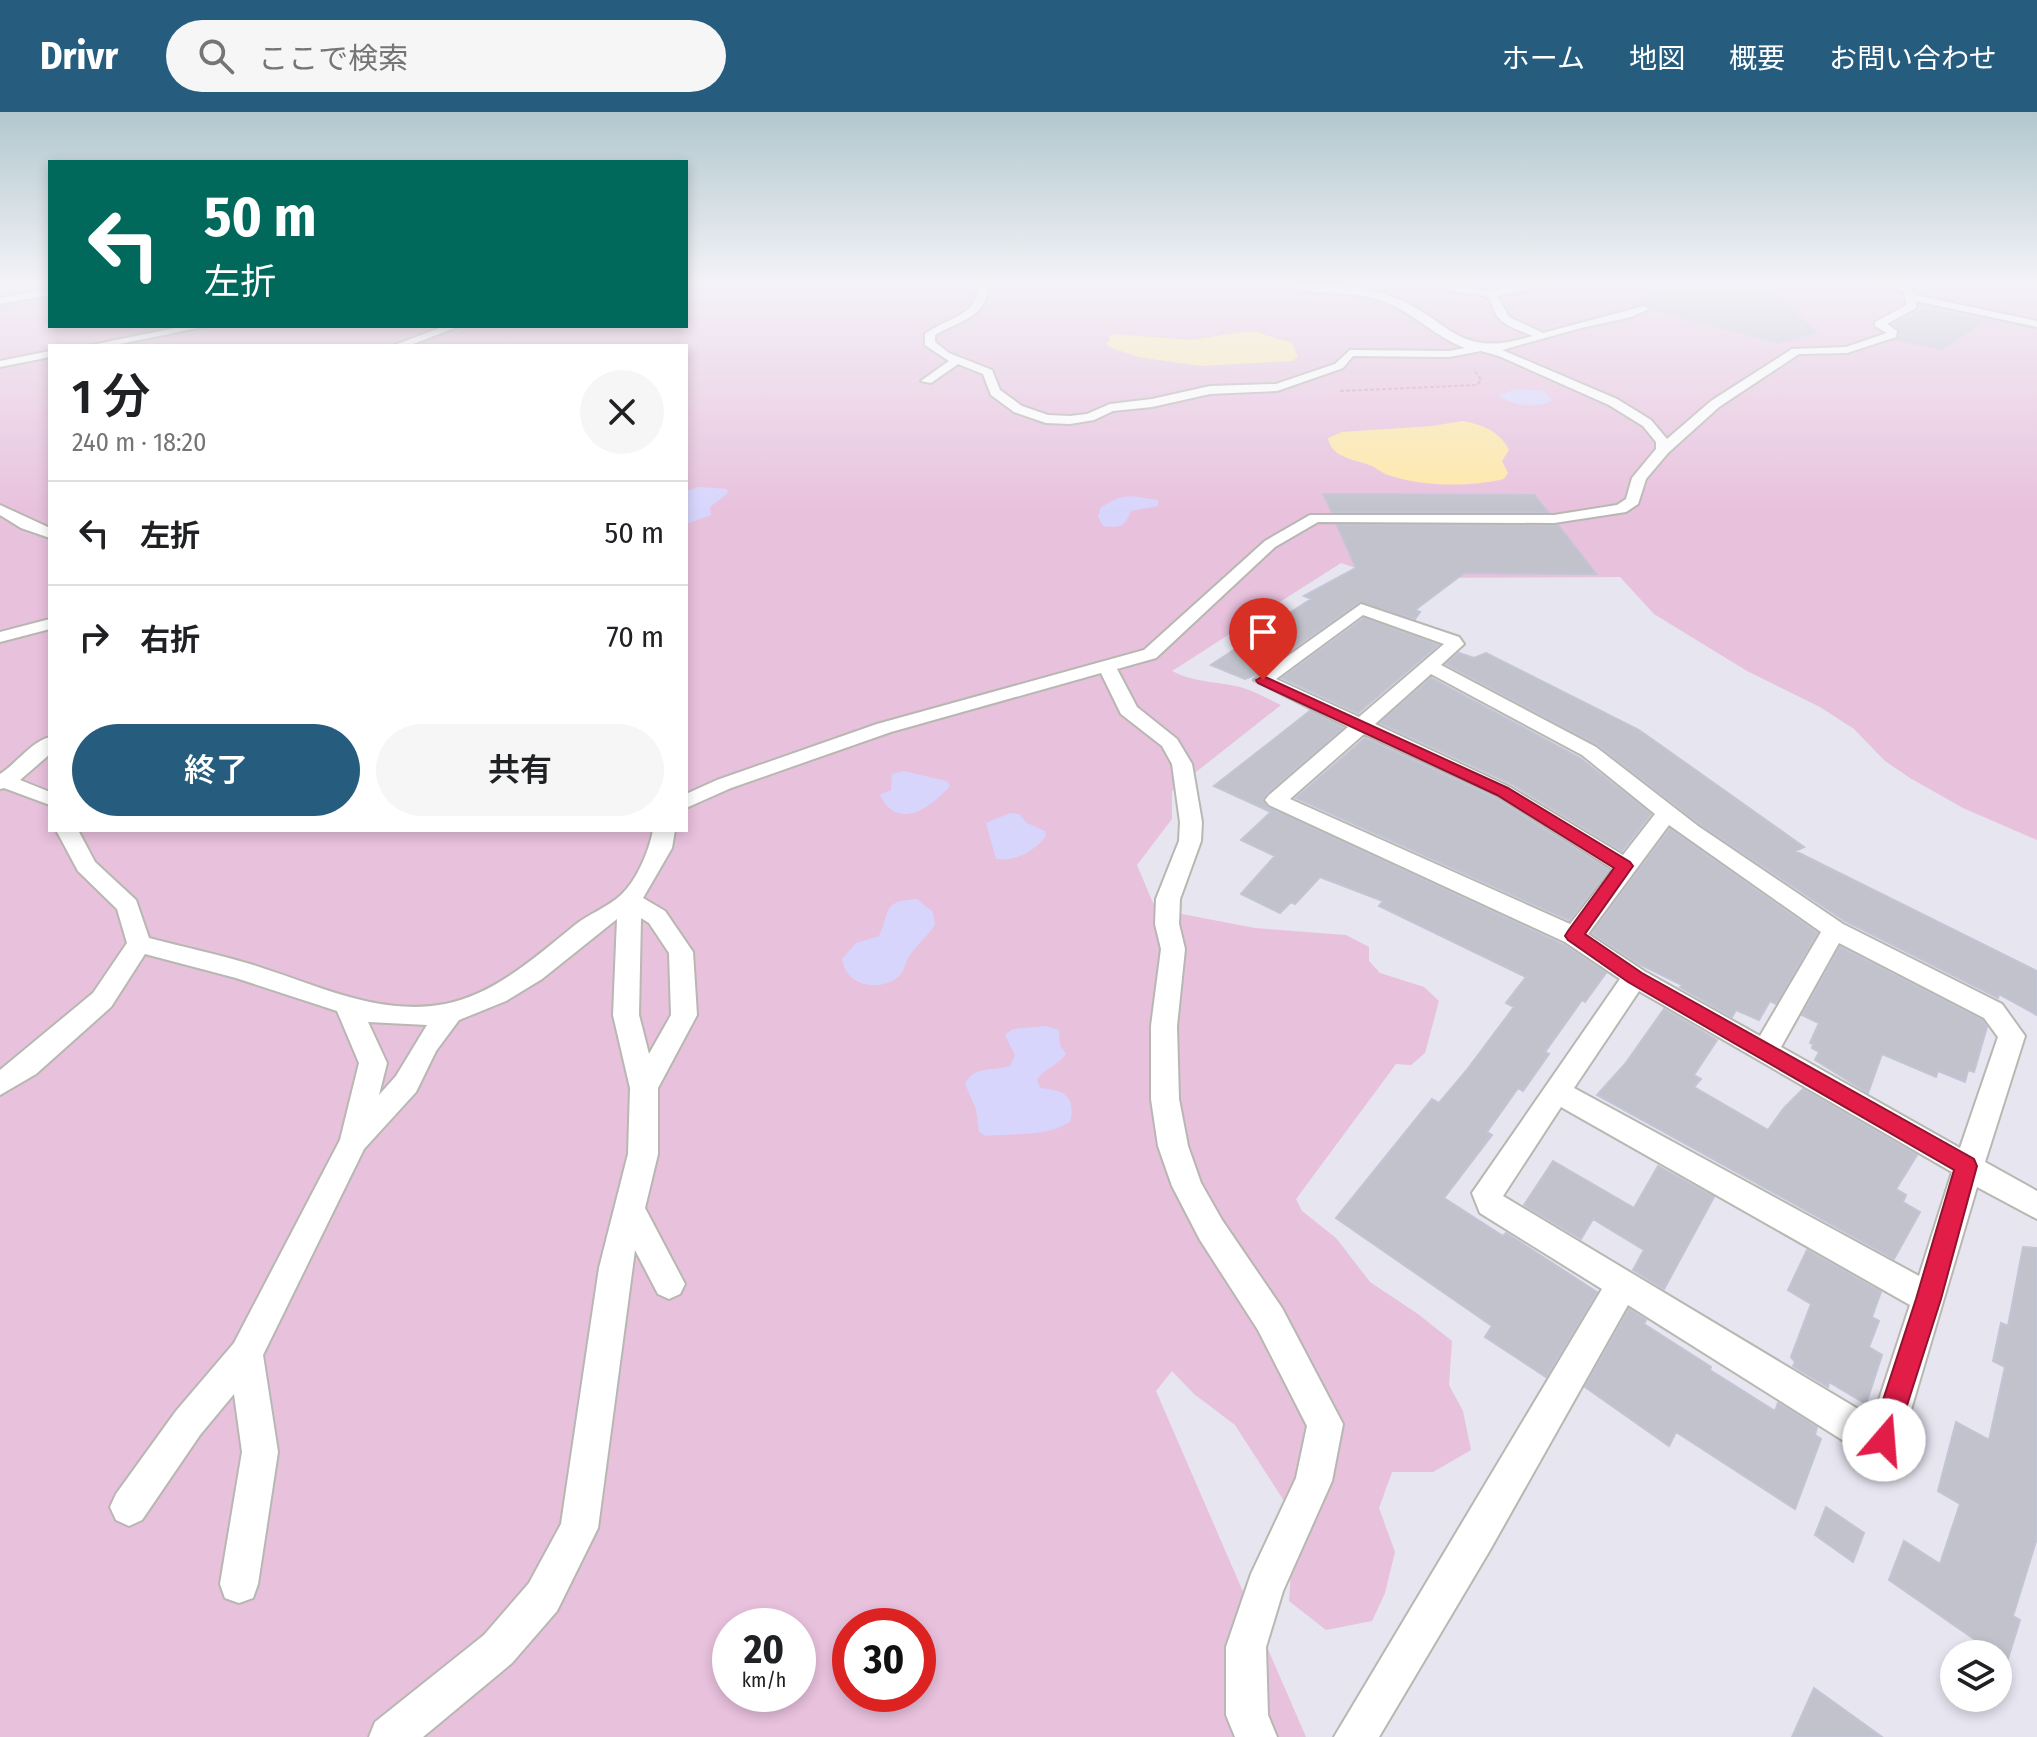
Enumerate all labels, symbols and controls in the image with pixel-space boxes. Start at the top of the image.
search box [166,20,726,92]
text: Drivr [40,33,118,79]
icon: search [194,34,238,78]
text: ここで検索 [258,41,408,77]
text: ホーム [1502,42,1585,75]
text: 地図 [1629,42,1685,75]
text: 概要 [1729,42,1785,75]
text: お問い合わせ [1829,42,1997,75]
text: 50 m [204,184,316,251]
icon: left [72,192,176,296]
text: 左折 [204,260,276,304]
text: 1 分 [72,368,150,426]
button: close [580,370,664,454]
text: 240 m · 18:20 [72,427,207,458]
icon: left [72,511,116,555]
text: 50 m [604,515,664,551]
text: 左折 [140,518,200,554]
pin [1229,598,1297,680]
icon: arrive [1241,610,1285,654]
icon: right [72,615,116,659]
text: 70 m [606,619,664,655]
text: 右折 [140,622,200,658]
button: 終了 [72,724,360,816]
button: 共有 [376,724,664,816]
position arrow [1842,1398,1926,1482]
speed limit sign: 30 [832,1608,936,1712]
text: 20 [744,1626,784,1674]
map controls [1940,1640,2012,1712]
button: layers [1940,1640,2012,1712]
text: km/h [742,1668,786,1692]

